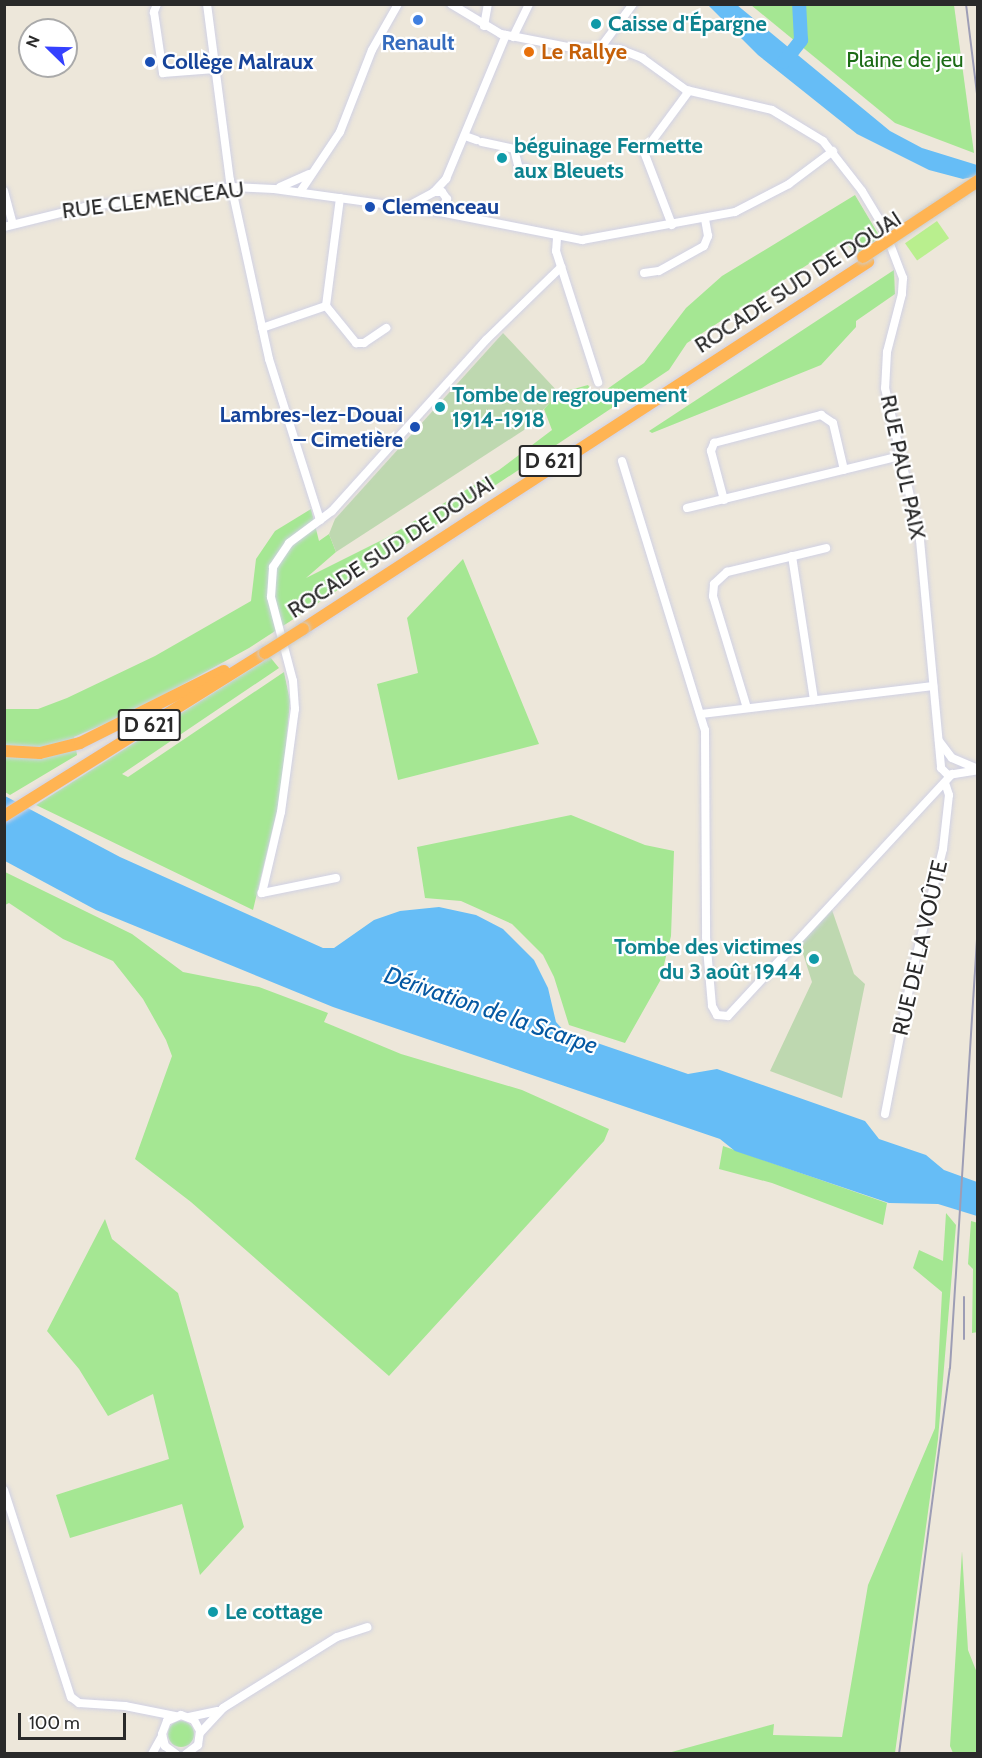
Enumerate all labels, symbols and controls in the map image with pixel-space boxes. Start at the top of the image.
place label: Caisse d'Épargne [608,11,767,37]
marker: Renault [411,13,425,27]
marker: Caisse d'Épargne [589,17,603,31]
north arrow [18,18,78,78]
place label: Renault [381,30,455,56]
text: N [22,33,44,50]
place label: Le Rallye [541,39,627,65]
marker: Le Rallye [522,45,536,59]
park label: Plaine de jeu [846,47,964,73]
place label: Collège Malraux [162,49,314,75]
marker: Collège Malraux [143,55,157,69]
place label: béguinage Fermette aux Bleuets [514,132,703,184]
marker: béguinage Fermette aux Bleuets [495,151,509,165]
street label: RUE CLEMENCEAU [60,176,246,224]
place label: Clemenceau [382,194,499,220]
marker: Clemenceau [363,200,377,214]
street label: ROCADE SUD DE DOUAI [690,205,906,359]
place label: Tombe de regroupement 1914-1918 [452,381,687,433]
street label: RUE PAUL PAIX [875,392,931,542]
marker: Tombe de regroupement 1914-1918 [433,400,447,414]
place label: Lambres-lez-Douai – Cimetière [220,401,403,452]
marker: Lambres-lez-Douai – Cimetière [408,420,422,434]
road number: D 621 [518,443,582,479]
street label: ROCADE SUD DE DOUAI [283,470,499,624]
road number: D 621 [118,707,180,743]
street label: RUE DE LA VOÛTE [887,858,953,1038]
place label: Tombe des victimes du 3 août 1944 [614,933,802,984]
marker: Tombe des victimes du 3 août 1944 [807,952,821,966]
water label: Dérivation de la Scarpe [381,960,601,1060]
place label: Le cottage [225,1599,323,1625]
marker: Le cottage [206,1605,220,1619]
scale bar [21,1701,129,1739]
text: 100 m [29,1712,80,1734]

